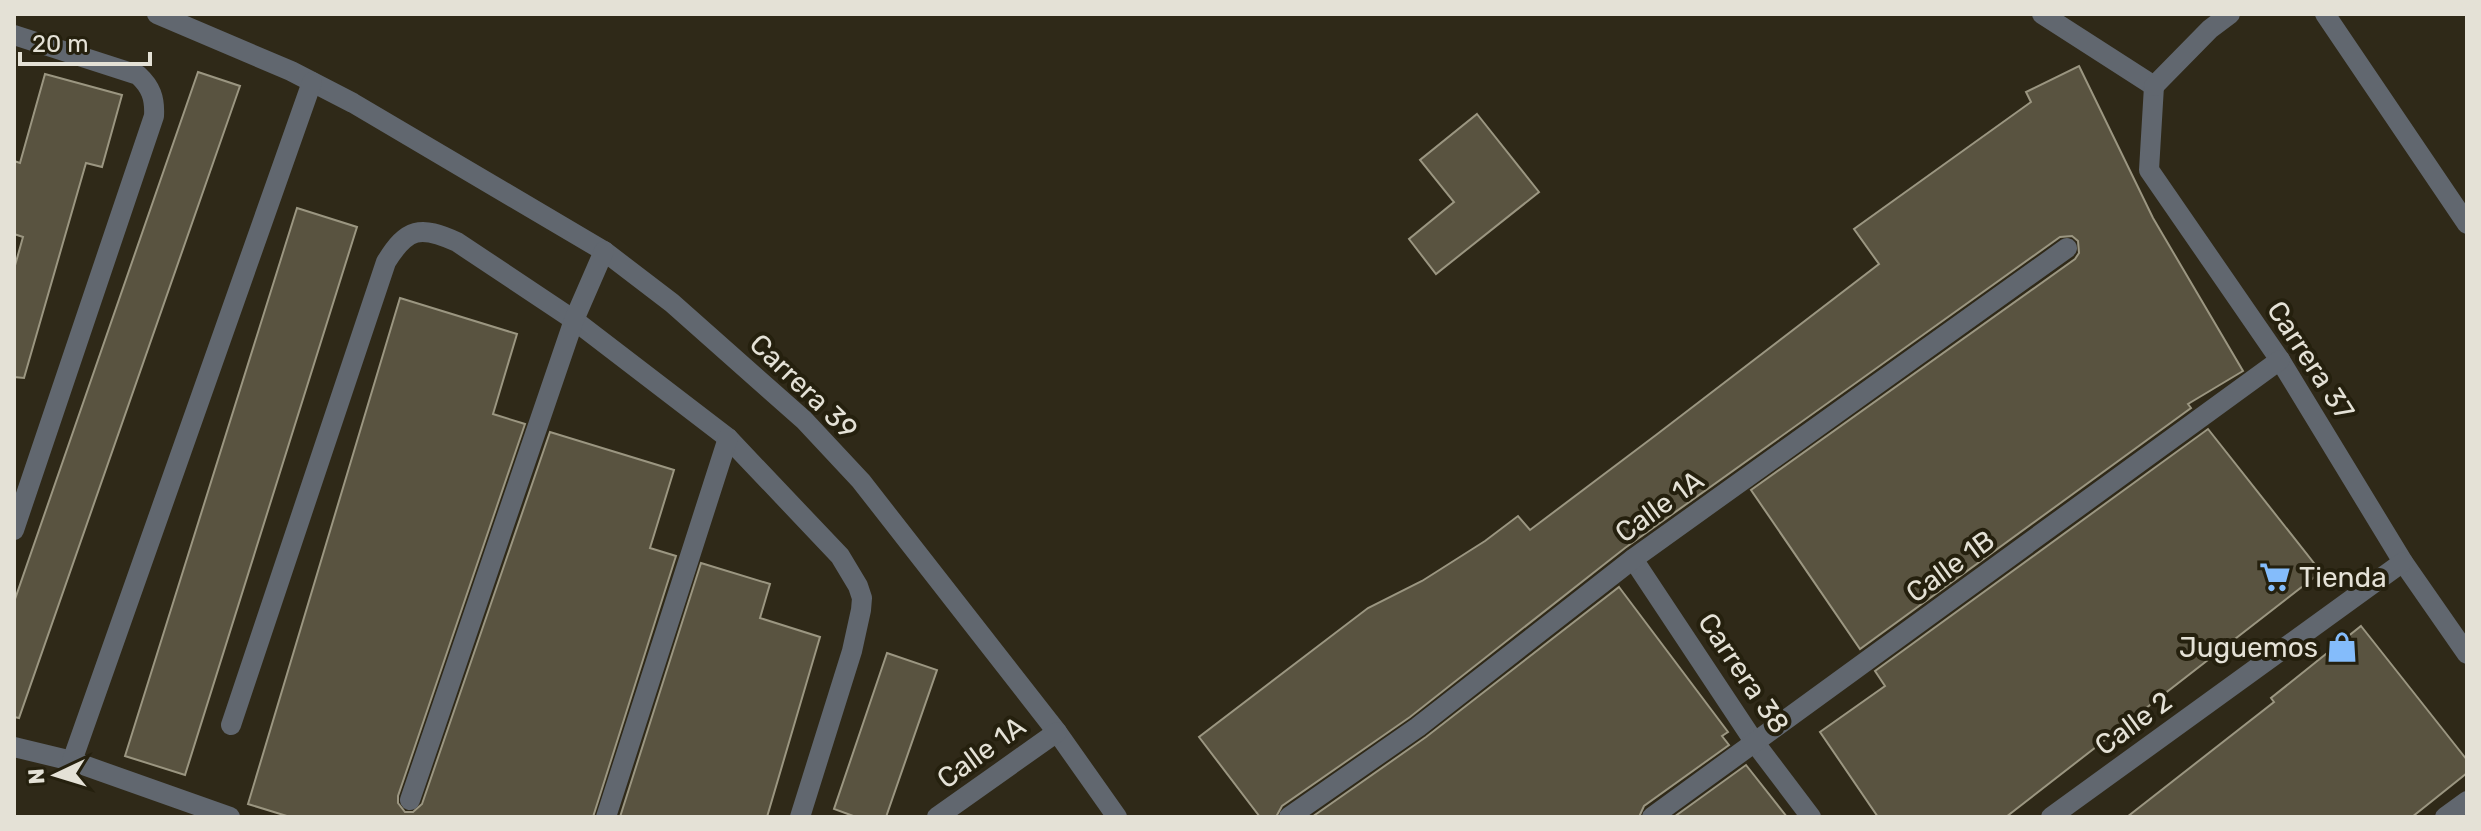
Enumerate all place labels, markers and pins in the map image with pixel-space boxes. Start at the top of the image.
supermarket icon: Tienda [2258,560,2292,594]
place label: Tienda [2299,561,2387,594]
shop icon: Juguemos [2325,630,2359,664]
place label: Juguemos [2179,631,2318,664]

